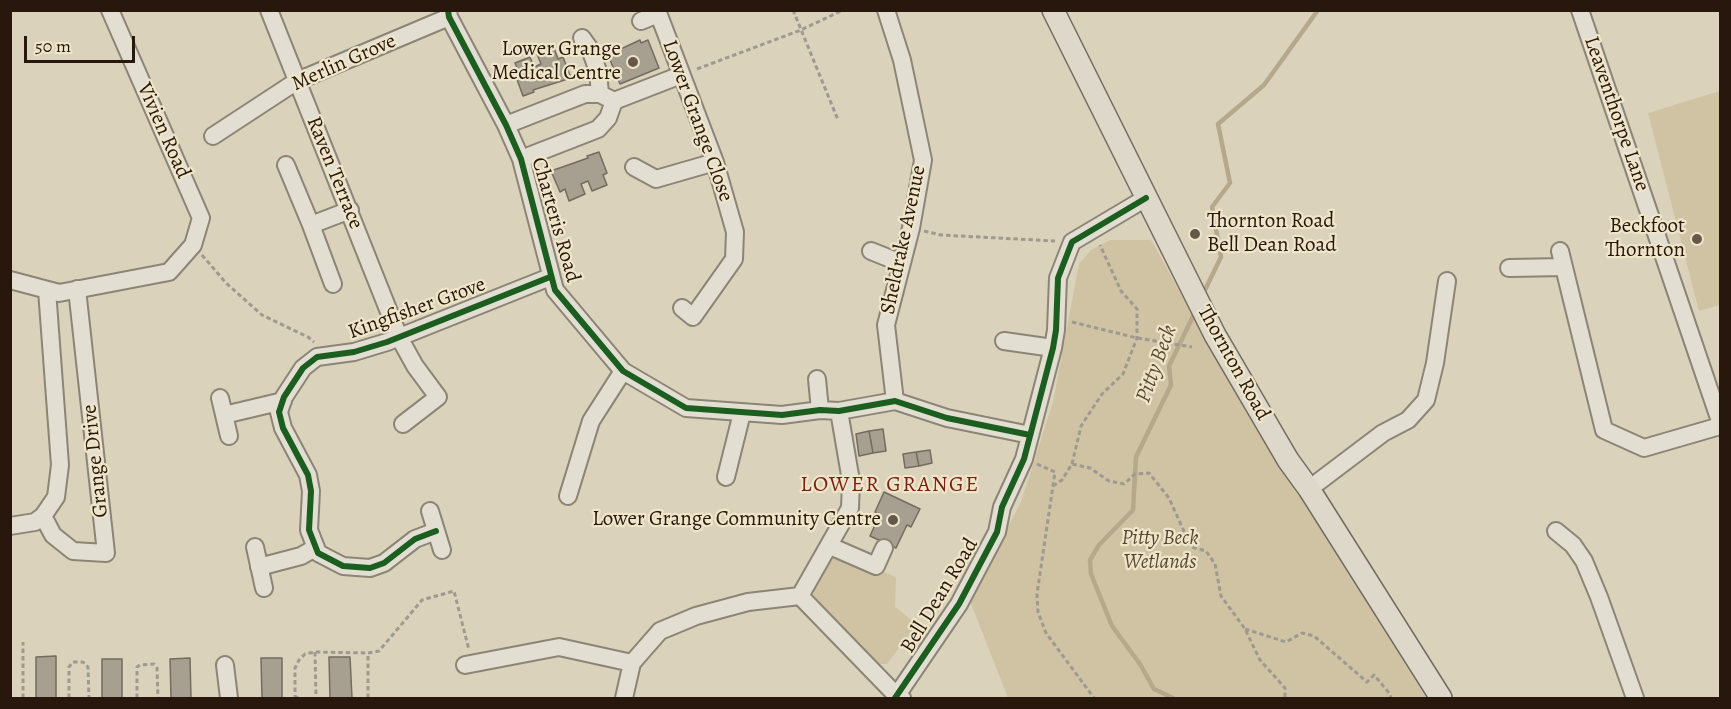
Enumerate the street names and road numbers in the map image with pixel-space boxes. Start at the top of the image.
street label: Merlin Grove [288,29,400,97]
street label: Leaventhorpe Lane [1578,33,1654,195]
street label: Lower Grange Close [656,37,738,205]
street label: Vivien Road [131,79,195,183]
street label: Raven Terrace [300,113,368,233]
street label: Charteris Road [525,155,585,285]
street label: Sheldrake Avenue [876,163,932,317]
street label: Kingfisher Grove [345,272,489,346]
street label: Thornton Road [1191,301,1275,425]
street label: Grange Drive [78,403,114,519]
street label: Bell Dean Road [896,534,984,658]

